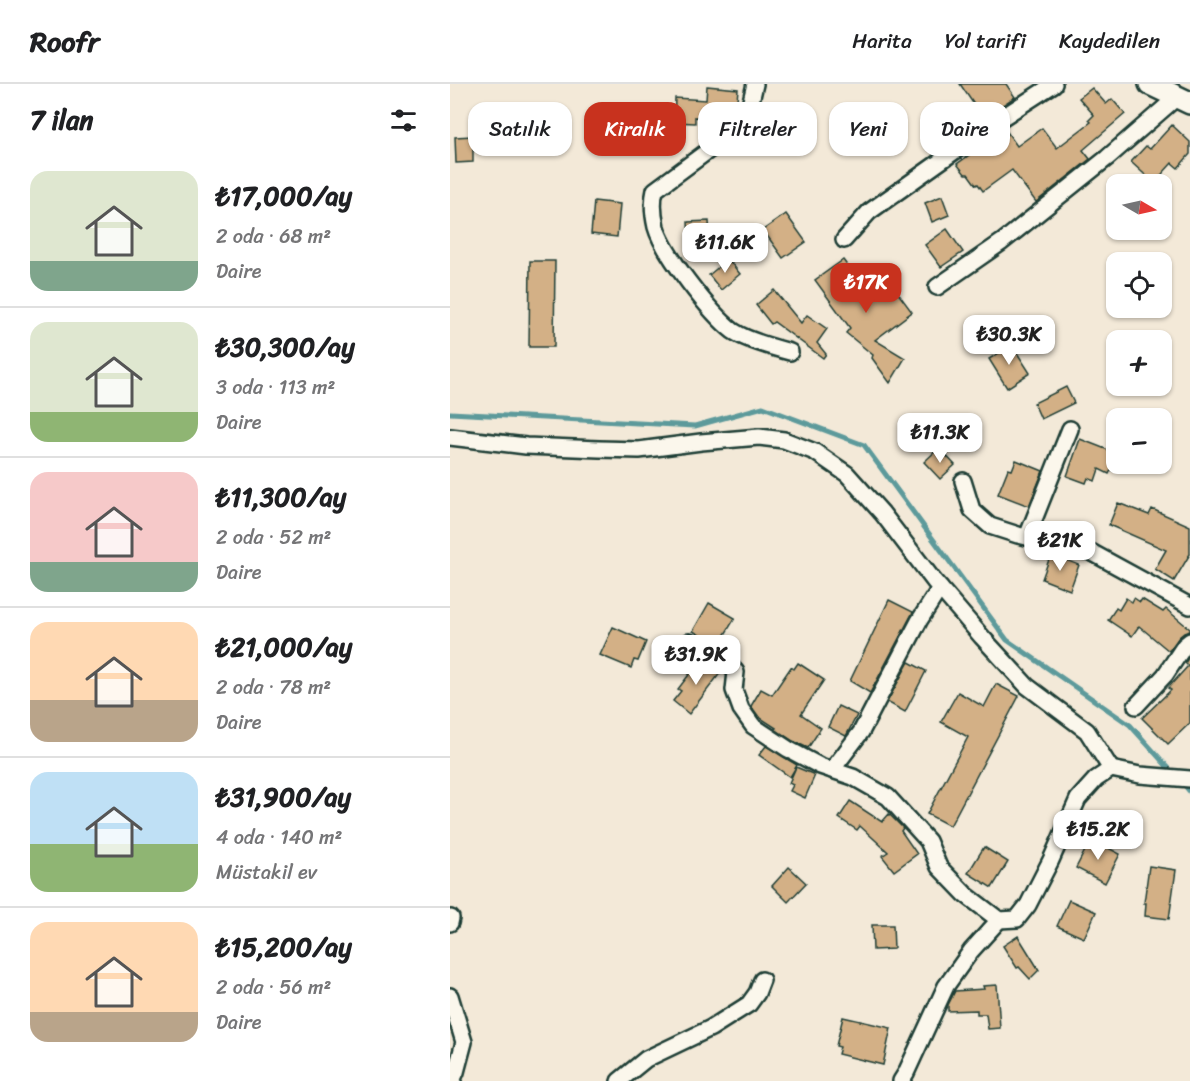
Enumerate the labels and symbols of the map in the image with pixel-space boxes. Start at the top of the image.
north arrow [1106,174,1172,240]
pin: ₺11.6K [676,223,774,274]
pin: ₺17K [830,263,902,314]
pin: ₺30.3K [960,315,1058,366]
pin: ₺11.3K [891,413,989,464]
pin: ₺21K [1024,521,1096,572]
pin: ₺31.9K [647,635,745,686]
pin: ₺15.2K [1049,810,1147,861]

